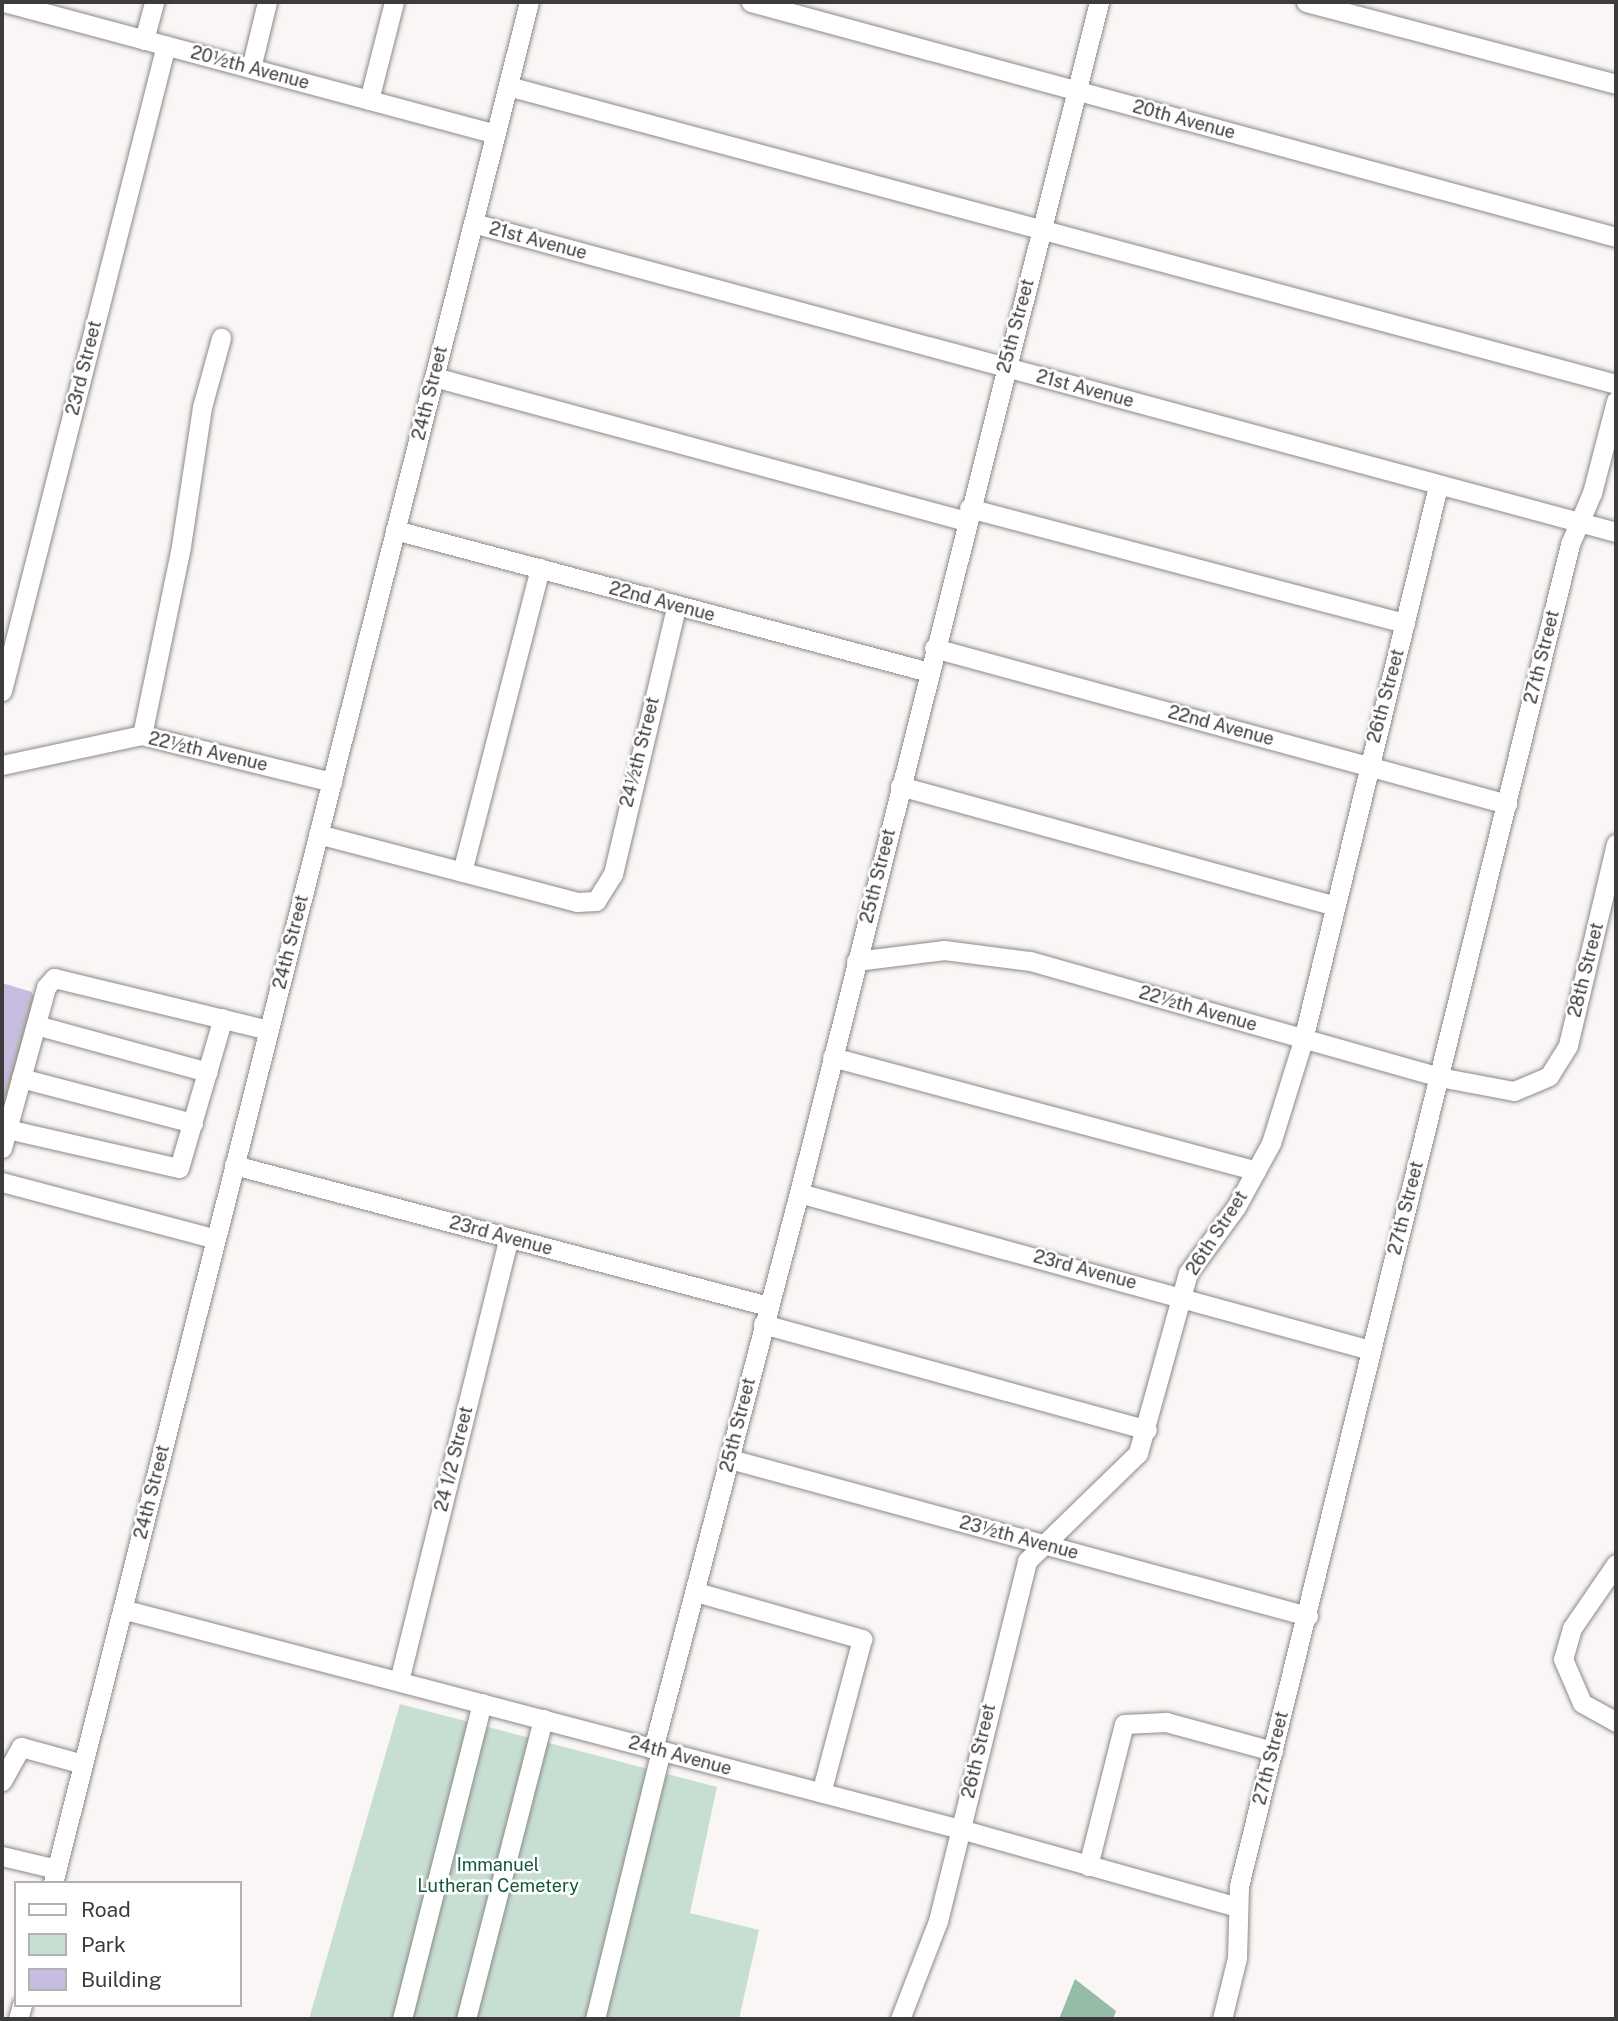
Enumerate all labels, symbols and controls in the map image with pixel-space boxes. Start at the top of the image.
street label: 20½th Avenue [188,42,312,94]
street label: 20th Avenue [1130,96,1238,144]
street label: 21st Avenue [487,218,589,264]
street label: 25th Street [993,277,1039,375]
street label: 23rd Street [62,318,106,418]
street label: 24th Street [408,344,452,442]
street label: 21st Avenue [1034,366,1136,412]
street label: 22nd Avenue [607,577,717,627]
street label: 27th Street [1520,608,1564,706]
street label: 26th Street [1363,647,1409,745]
street label: 24½th Street [616,695,664,809]
street label: 22nd Avenue [1166,701,1276,751]
street label: 22½th Avenue [146,728,270,776]
street label: 25th Street [856,827,900,925]
street label: 24th Street [269,893,313,991]
street label: 28th Street [1564,920,1608,1020]
street label: 22½th Avenue [1137,982,1259,1036]
street label: 27th Street [1384,1159,1428,1257]
street label: 26th Street [1182,1187,1252,1279]
street label: 23rd Avenue [447,1212,555,1260]
street label: 23rd Avenue [1031,1246,1139,1294]
street label: 25th Street [716,1376,760,1474]
street label: 24 1/2 Street [430,1404,478,1514]
street label: 24th Street [130,1443,174,1541]
street label: 23½th Avenue [957,1512,1081,1564]
street label: 26th Street [958,1702,1000,1800]
street label: 27th Street [1249,1709,1293,1807]
street label: 24th Avenue [626,1732,734,1780]
park label: Immanuel Lutheran Cemetery [417,1855,579,1898]
legend [14,1881,242,2007]
text: Road [81,1897,131,1922]
text: Park [81,1932,126,1957]
text: Building [81,1967,162,1992]

